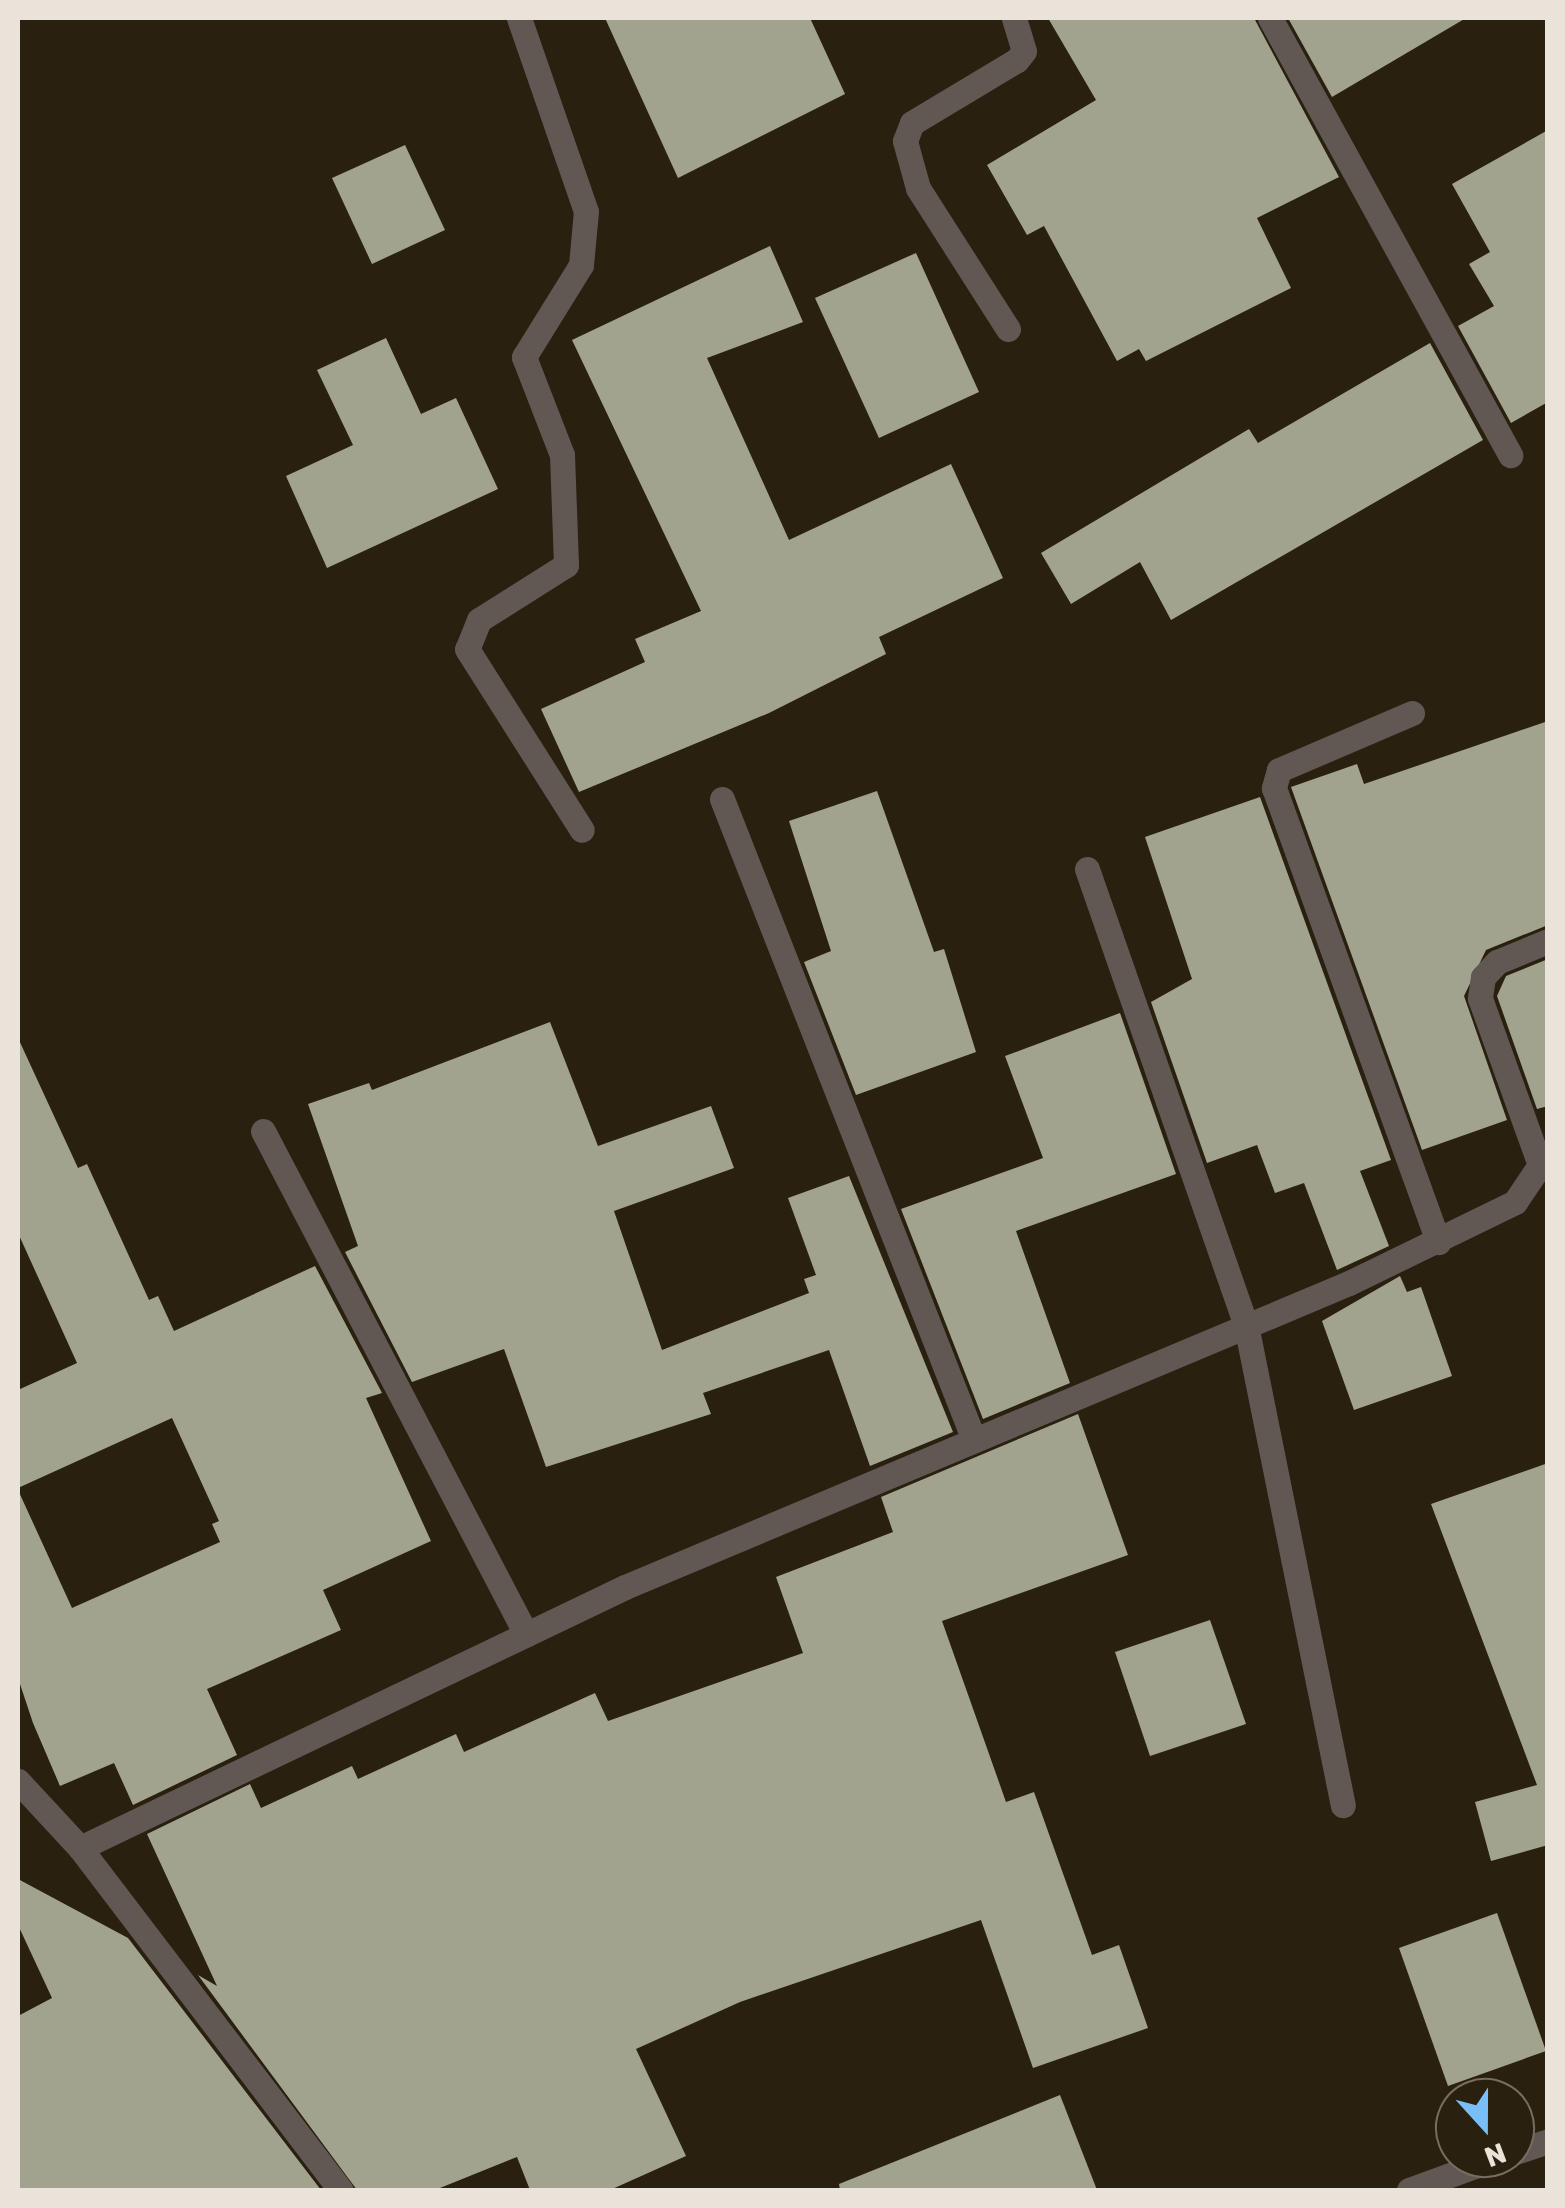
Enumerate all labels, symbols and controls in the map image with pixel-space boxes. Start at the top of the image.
north arrow [1435,2078,1535,2178]
text: N [1480,2136,1511,2174]

